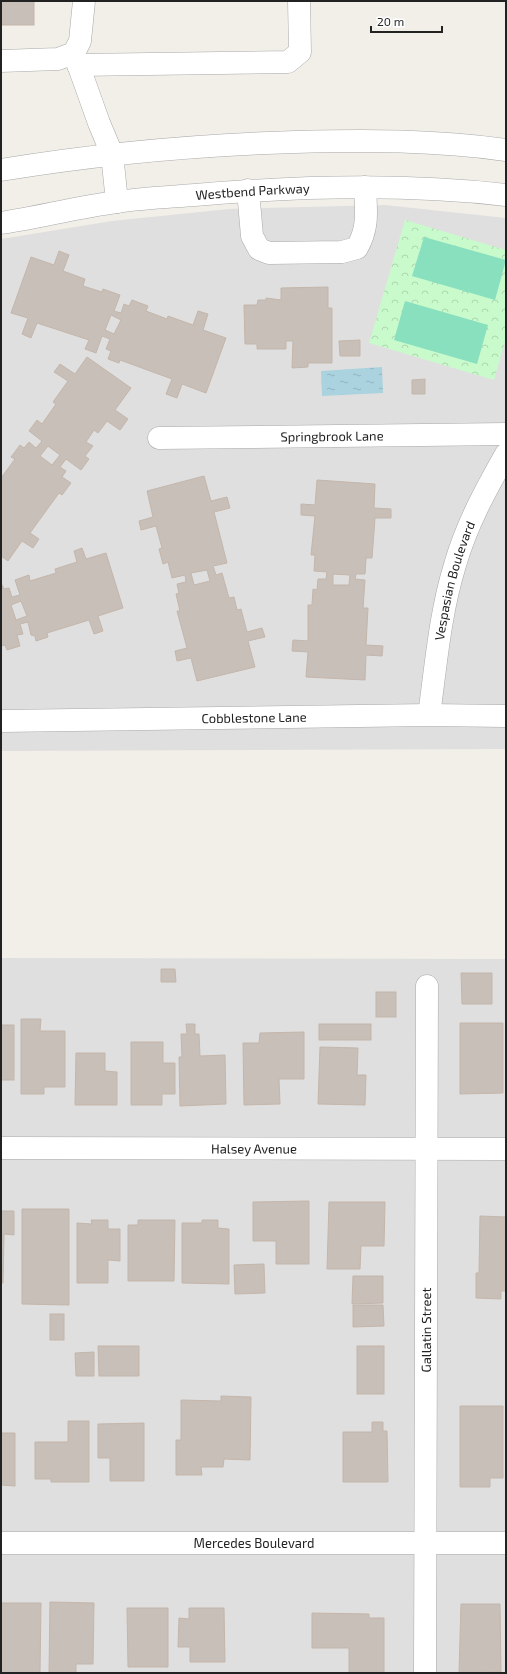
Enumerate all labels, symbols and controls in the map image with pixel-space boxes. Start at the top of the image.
scale bar [371,8,442,34]
text: 20 m [377,14,404,28]
street label: Westbend Parkway [195,180,310,203]
street label: Springbrook Lane [280,427,384,445]
street label: Vespasian Boulevard [431,518,478,642]
street label: Cobblestone Lane [201,709,307,726]
street label: Halsey Avenue [211,1140,297,1157]
street label: Gallatin Street [418,1287,434,1373]
street label: Mercedes Boulevard [194,1535,314,1551]

